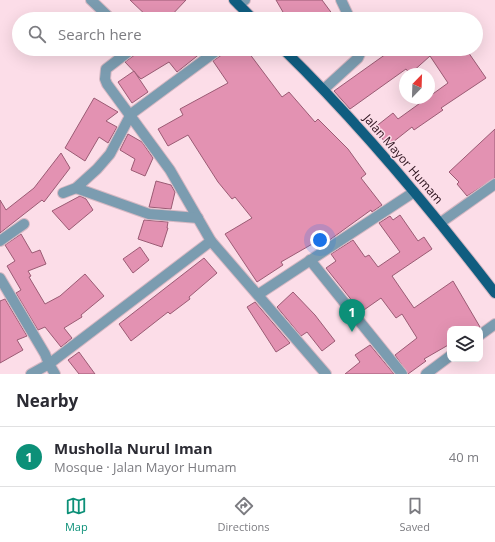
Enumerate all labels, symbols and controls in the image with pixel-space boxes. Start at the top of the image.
search box [12,12,483,56]
icon: search [26,23,48,45]
text: Search here [58,24,142,44]
north arrow [399,68,435,104]
street label: Jalan Mayor Humam [359,109,447,207]
your location [310,230,330,250]
pin: 1 [339,299,365,332]
map controls [447,326,483,362]
button: layers [447,326,483,362]
text: Nearby [16,389,78,412]
text: Musholla Nurul Iman [54,438,213,458]
text: 1 [25,448,33,466]
text: 40 m [449,448,479,466]
text: Mosque · Jalan Mayor Humam [54,458,236,476]
tab: Map [65,495,88,534]
tab: Directions [218,495,270,534]
tab: Saved [399,495,430,534]

